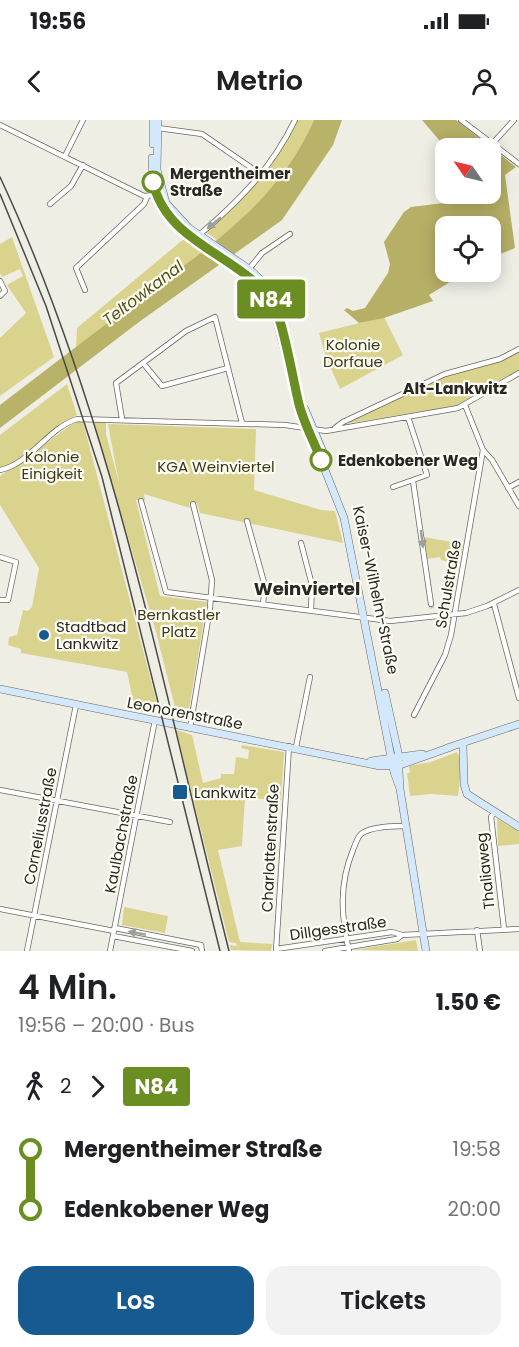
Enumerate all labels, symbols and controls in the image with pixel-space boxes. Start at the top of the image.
text: 19:56 [30,6,86,37]
text: Metrio [216,62,303,99]
icon: back [18,65,51,98]
icon: person [468,65,501,98]
north arrow [435,138,501,204]
map controls [435,138,501,282]
place label: Mergentheimer Straße [170,163,291,201]
marker: Mergentheimer Straße [142,171,164,193]
button: locate [435,216,501,282]
one-way arrow [206,217,222,230]
water label: Teltowkanal [98,255,188,331]
line badge: N84 [236,280,306,318]
text: N84 [249,285,293,314]
park label: Kolonie Dorfaue [323,334,383,372]
district label: Alt-Lankwitz [403,377,507,400]
park label: Kolonie Einigkeit [22,446,83,484]
marker: Edenkobener Weg [310,449,332,471]
place label: Edenkobener Weg [338,450,478,471]
park label: KGA Weinviertel [157,456,275,477]
street label: Kaiser-Wilhelm-Straße [348,504,404,676]
one-way arrow [417,530,426,549]
street label: Schulstraße [430,538,466,630]
district label: Weinviertel [254,576,360,601]
park label: Bernkastler Platz [137,604,221,642]
place label: Stadtbad Lankwitz [56,616,126,654]
marker: Stadtbad Lankwitz [37,628,51,642]
street label: Leonorenstraße [125,691,245,735]
street label: Corneliusstraße [18,766,62,886]
street label: Kaulbachstraße [99,773,143,895]
place label: Lankwitz [194,782,256,803]
marker: Lankwitz [171,783,189,801]
street label: Charlottenstraße [256,783,284,913]
street label: Thaliaweg [471,832,499,910]
street label: Dillgesstraße [288,911,388,945]
one-way arrow [128,928,147,937]
text: 4 Min. [18,964,117,1011]
text: 1.50 € [436,987,501,1018]
text: 19:56 – 20:00 · Bus [18,1011,195,1039]
icon: walk [18,1070,51,1103]
icon: forward [81,1070,114,1103]
text: 2 [60,1072,72,1100]
text: N84 [135,1072,178,1101]
text: Mergentheimer Straße [64,1134,322,1165]
text: 19:58 [453,1135,501,1163]
text: Edenkobener Weg [64,1194,269,1225]
text: 20:00 [448,1195,501,1223]
button: Los [18,1266,254,1335]
button: Tickets [266,1266,501,1335]

